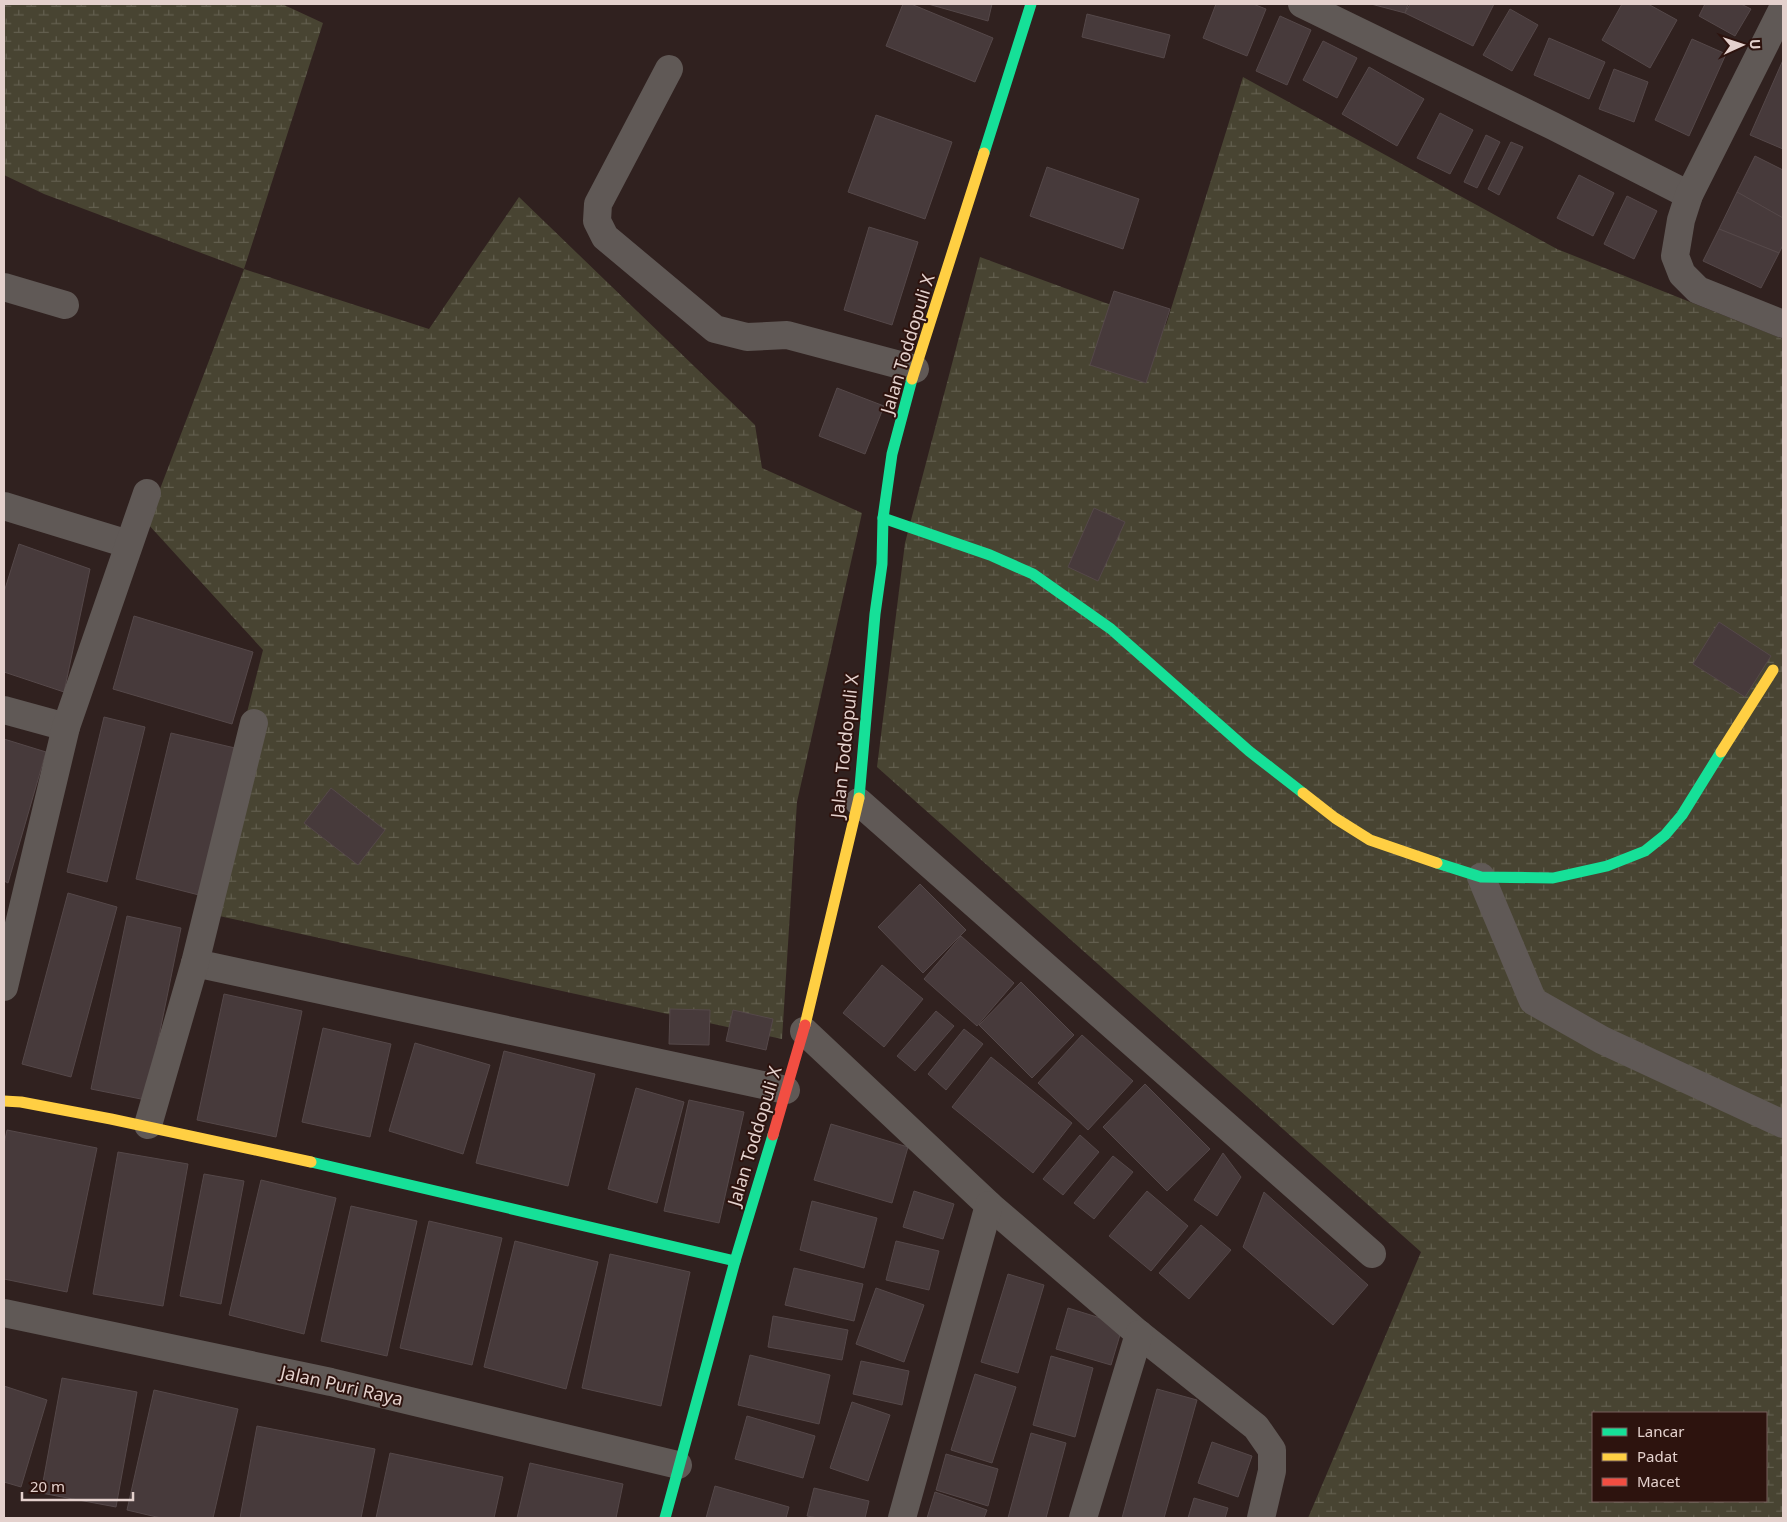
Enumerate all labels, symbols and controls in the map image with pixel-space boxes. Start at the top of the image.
north arrow [1717,20,1767,70]
text: U [1746,39,1765,50]
street label: Jalan Toddopuli X [874,271,940,419]
street label: Jalan Toddopuli X [824,672,864,821]
street label: Jalan Toddopuli X [721,1063,787,1211]
street label: Jalan Puri Raya [276,1359,406,1411]
legend [1592,1412,1767,1502]
text: Lancar [1637,1421,1684,1441]
text: Padat [1637,1446,1678,1466]
scale bar [22,1470,134,1502]
text: Macet [1637,1471,1681,1491]
text: 20 m [30,1476,65,1496]

